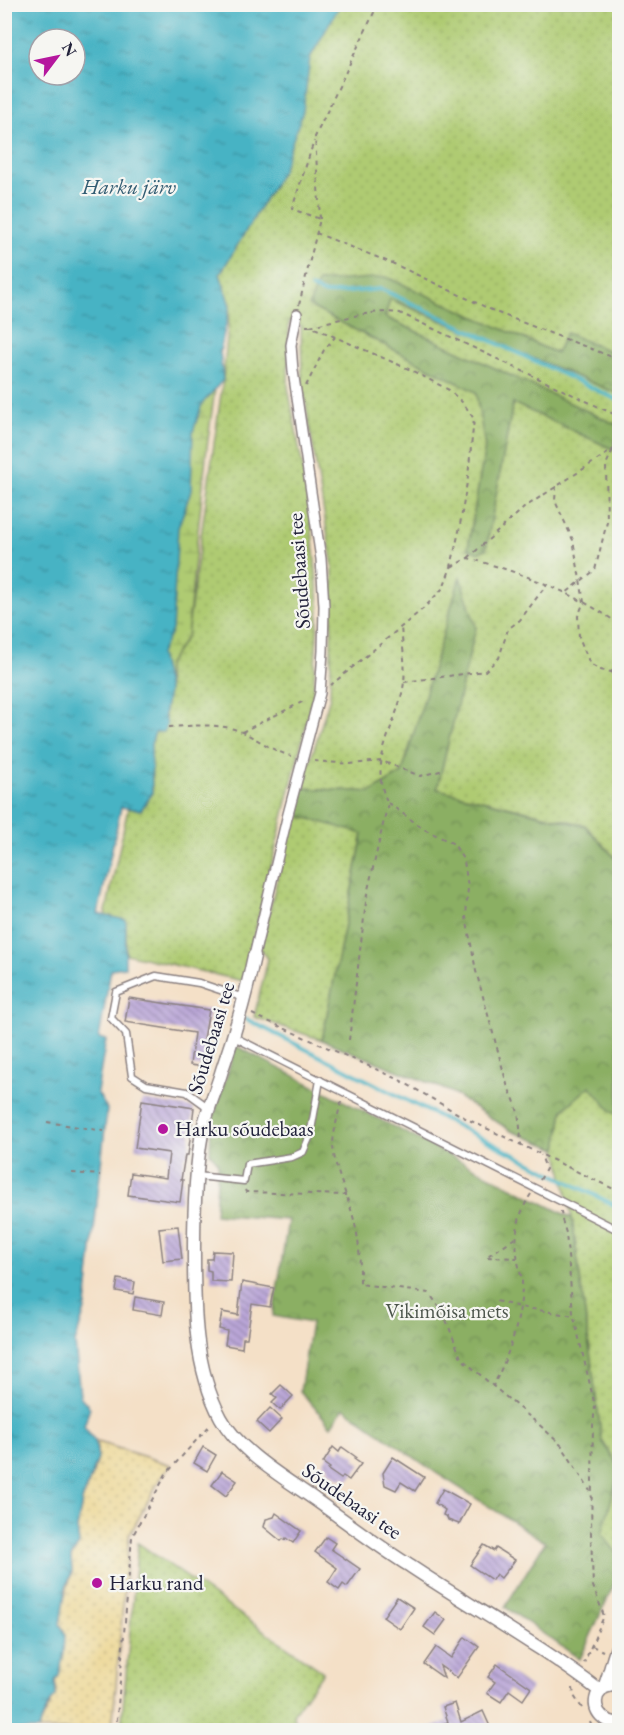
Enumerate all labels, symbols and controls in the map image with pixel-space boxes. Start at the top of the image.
north arrow [27,27,87,87]
text: N [57,38,82,60]
water label: Harku järv [81,172,176,201]
street label: Sõudebaasi tee [281,512,316,630]
street label: Sõudebaasi tee [181,978,240,1097]
place label: Harku sõudebaas [175,1115,314,1142]
marker: Harku sõudebaas [156,1122,170,1136]
park label: Vikimõisa mets [386,1297,509,1324]
street label: Sõudebaasi tee [297,1456,408,1545]
place label: Harku rand [109,1569,204,1596]
marker: Harku rand [90,1576,104,1590]

